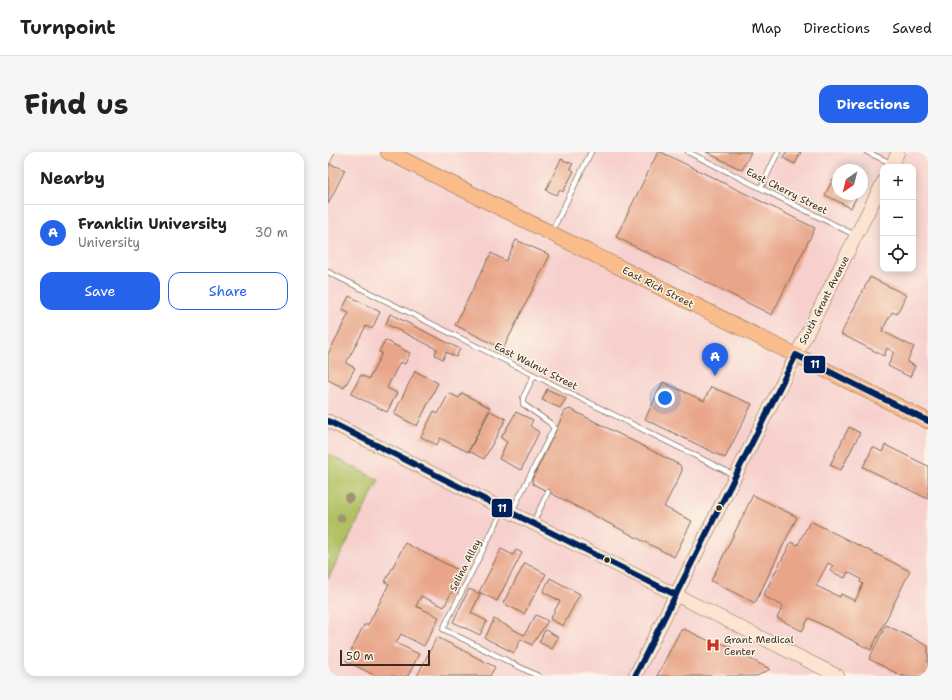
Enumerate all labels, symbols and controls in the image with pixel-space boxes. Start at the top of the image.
text: Turnpoint [20,15,116,40]
text: Map [752,19,782,37]
text: Directions [804,19,870,37]
text: Saved [892,19,932,37]
text: Find us [24,85,129,123]
button: Directions [819,85,928,123]
north arrow [832,164,868,200]
map controls [880,164,916,272]
button: + [880,164,916,200]
street label: East Cherry Street [744,165,830,217]
text: Nearby [40,167,105,189]
button: − [880,200,916,236]
text: Franklin University [78,214,227,234]
text: A [48,224,58,241]
text: 30 m [254,224,288,241]
text: University [78,234,140,251]
button: locate [880,236,916,272]
street label: South Grant Avenue [796,253,852,347]
street label: East Rich Street [620,263,696,311]
button: Save [40,272,160,310]
button: Share [168,272,288,310]
street label: East Walnut Street [492,339,580,393]
pin: A [702,343,728,376]
line badge: 11 [803,355,826,374]
text: 11 [810,357,820,372]
your location [655,388,675,408]
line badge: 11 [491,498,513,518]
text: 11 [497,501,507,516]
unlabelled marker [714,503,724,513]
street label: Selina Alley [446,537,484,593]
unlabelled marker [602,555,612,565]
place label: Grant Medical Center [724,633,794,658]
hospital icon: Grant Medical Center [705,637,721,653]
scale bar [340,648,430,667]
text: 50 m [346,649,374,664]

